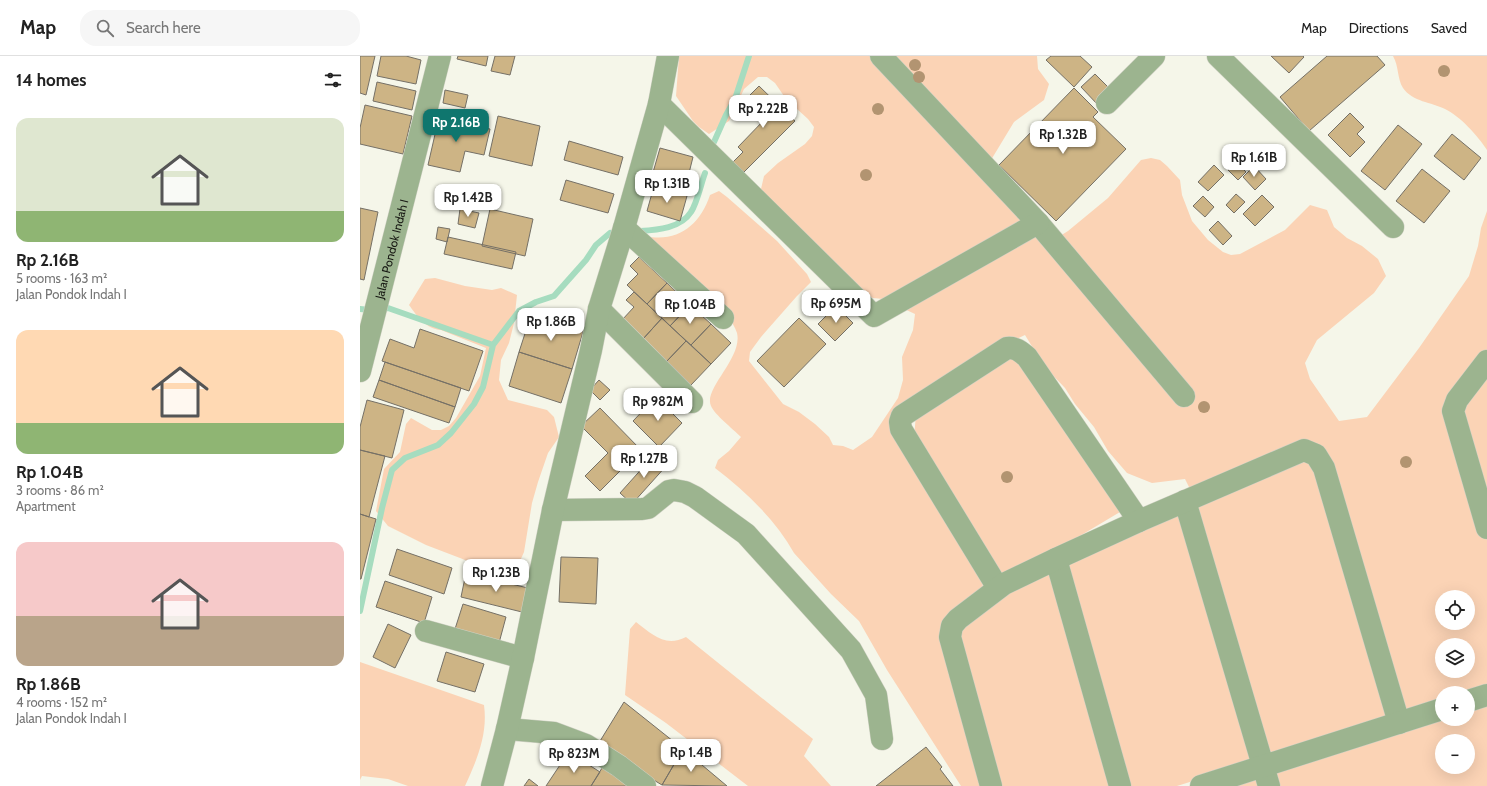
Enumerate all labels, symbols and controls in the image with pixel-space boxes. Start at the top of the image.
search box [80,10,360,46]
text: Map [20,16,56,39]
icon: search [94,17,116,39]
text: Search here [126,19,201,37]
text: Map [1301,19,1327,37]
text: Directions [1349,19,1409,37]
text: Saved [1431,19,1467,37]
icon: filters [322,69,344,91]
text: 14 homes [16,70,86,90]
pin: Rp 2.22B [722,95,804,129]
text: Rp 2.22B [738,100,788,116]
pin: Rp 2.16B [415,109,497,143]
text: Rp 2.16B [432,114,480,130]
pin: Rp 1.32B [1022,121,1104,155]
text: Rp 1.32B [1039,126,1087,142]
icon: home [144,144,216,216]
pin: Rp 1.61B [1213,144,1295,178]
text: Rp 1.61B [1231,149,1277,165]
pin: Rp 1.31B [626,170,708,204]
text: Rp 1.31B [644,175,690,191]
pin: Rp 1.42B [427,184,509,218]
text: Rp 1.42B [443,189,493,205]
street label: Jalan Pondok Indah I [371,197,411,301]
text: Rp 2.16B [16,250,79,270]
text: 5 rooms · 163 m² [16,270,107,286]
text: Jalan Pondok Indah I [16,286,127,302]
pin: Rp 695M [799,290,873,324]
pin: Rp 1.04B [649,291,731,325]
text: Rp 695M [811,295,861,311]
text: Rp 1.04B [664,296,716,312]
pin: Rp 1.86B [510,308,592,342]
text: Rp 1.86B [526,313,576,329]
icon: home [144,356,216,428]
pin: Rp 982M [621,388,695,422]
text: Rp 982M [632,393,684,409]
pin: Rp 1.27B [603,445,685,479]
text: Rp 1.27B [620,450,668,466]
text: Rp 1.04B [16,462,83,482]
text: 3 rooms · 86 m² [16,482,104,498]
text: Apartment [16,498,76,514]
pin: Rp 1.23B [455,559,537,593]
text: Rp 1.23B [472,564,520,580]
icon: home [144,568,216,640]
map controls [1435,590,1475,774]
button: locate [1435,590,1475,630]
button: layers [1435,638,1475,678]
text: Rp 1.86B [16,674,81,694]
button: + [1435,686,1475,726]
text: 4 rooms · 152 m² [16,694,107,710]
text: Jalan Pondok Indah I [16,710,127,726]
button: − [1435,734,1475,774]
pin: Rp 1.4B [654,739,728,773]
pin: Rp 823M [537,740,611,774]
text: Rp 1.4B [670,744,712,760]
text: Rp 823M [549,745,599,761]

